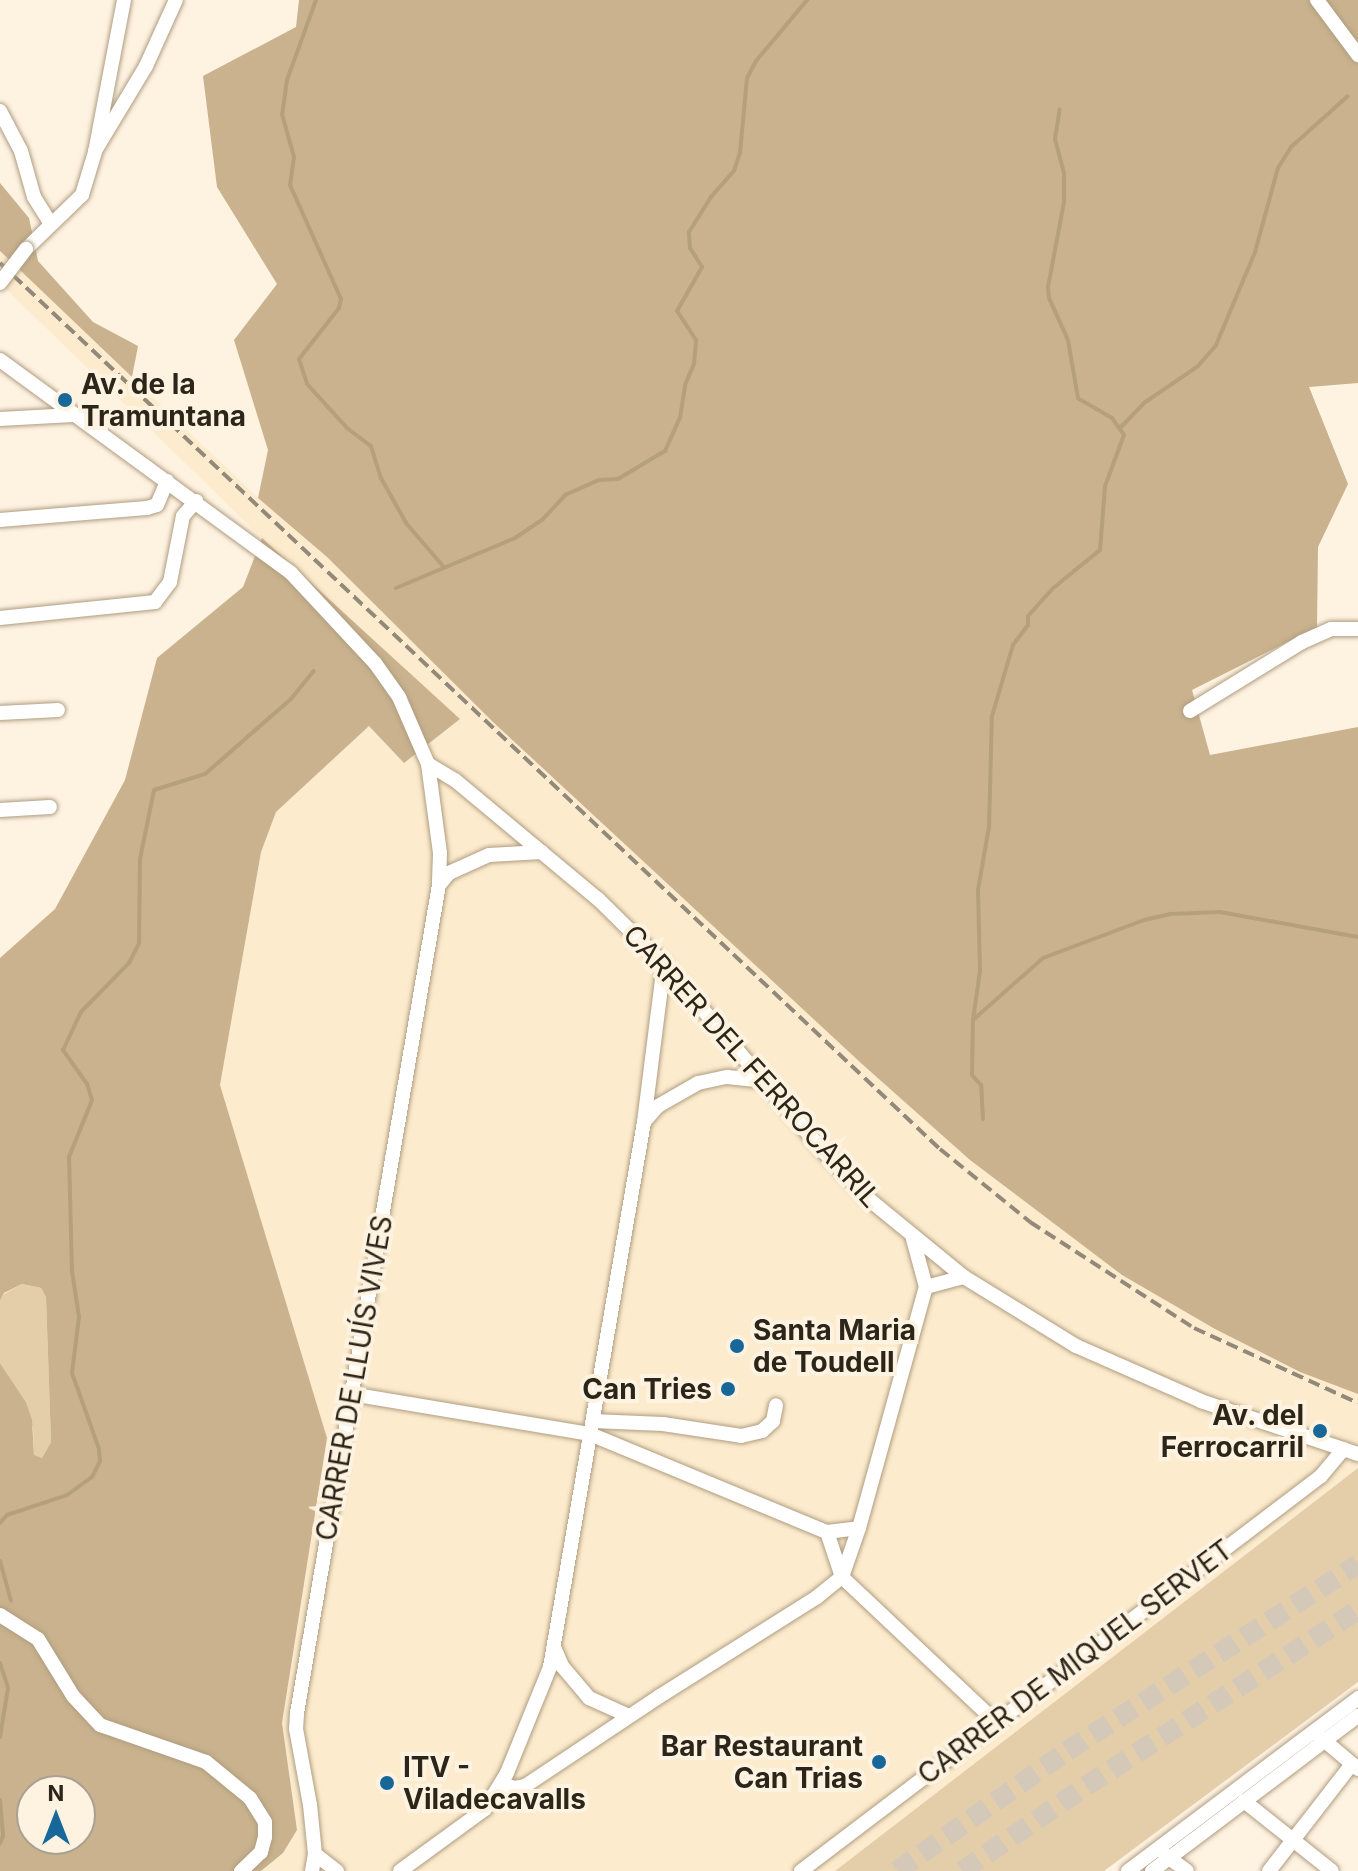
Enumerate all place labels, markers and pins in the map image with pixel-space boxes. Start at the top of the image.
place label: Av. de la Tramuntana [81,367,246,433]
marker: Av. de la Tramuntana [56,391,74,409]
place label: Santa Maria de Toudell [753,1313,916,1379]
marker: Santa Maria de Toudell [728,1337,746,1355]
place label: Can Tries [582,1372,712,1406]
marker: Can Tries [719,1380,737,1398]
place label: Av. del Ferrocarril [1161,1398,1304,1464]
marker: Av. del Ferrocarril [1311,1422,1329,1440]
place label: Bar Restaurant Can Trias [661,1729,863,1795]
place label: ITV - Viladecavalls [403,1750,586,1816]
marker: Bar Restaurant Can Trias [870,1753,888,1771]
marker: ITV - Viladecavalls [378,1774,396,1792]

